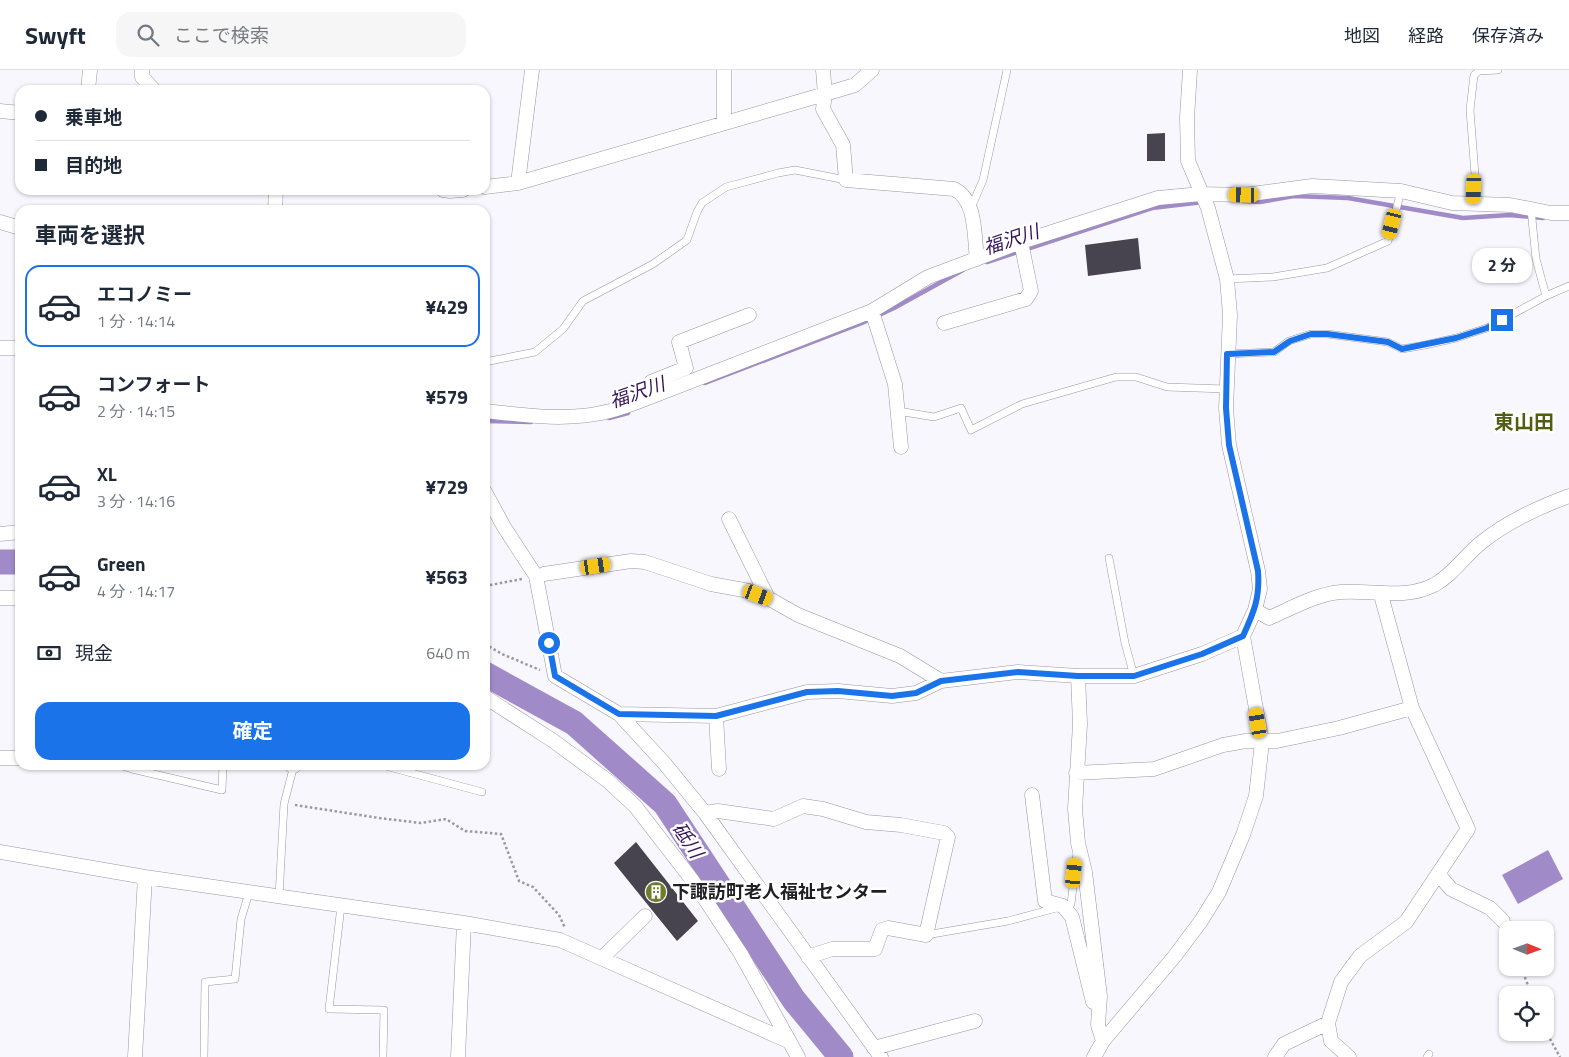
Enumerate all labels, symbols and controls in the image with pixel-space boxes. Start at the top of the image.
search box [116,12,466,57]
text: Swyft [25,17,86,53]
text: ここで検索 [174,20,269,49]
icon: search [134,21,162,49]
text: 地図 [1344,22,1380,49]
text: 経路 [1408,22,1444,49]
text: 保存済み [1472,22,1544,49]
text: 乗車地 [65,102,122,131]
text: 目的地 [65,150,122,179]
car [1465,174,1482,204]
car [1228,187,1259,203]
car [1381,208,1402,240]
water label: 福沢川 [979,215,1044,261]
text: 車両を選択 [35,218,145,252]
callout: 2 分 [1472,248,1532,282]
text: 2 分 [1488,253,1516,277]
text: エコノミー [97,279,192,308]
icon: car [37,284,82,329]
text: ¥429 [425,292,468,321]
text: 1 分 · 14:14 [97,309,175,333]
route end [1491,309,1513,331]
water label: 福沢川 [605,368,670,415]
text: コンフォート [97,369,210,398]
icon: car [37,374,82,419]
text: ¥579 [425,382,468,411]
text: 2 分 · 14:15 [97,399,175,423]
district label: 東山田 [1494,406,1554,437]
text: XL [97,459,117,488]
icon: car [37,464,82,509]
text: ¥729 [425,472,468,501]
text: 3 分 · 14:16 [97,489,175,513]
text: Green [97,549,146,578]
icon: car [37,554,82,599]
car [580,556,611,576]
text: ¥563 [425,562,468,591]
text: 4 分 · 14:17 [97,579,175,603]
car [741,583,774,607]
route start [538,632,560,654]
text: 現金 [75,638,113,667]
icon: cash [35,639,63,667]
text: 640 m [426,641,470,665]
button: 確定 [35,702,470,760]
car [1248,707,1267,739]
water label: 砥川 [666,816,712,865]
car [1064,857,1083,889]
place label: 下諏訪町老人福祉センター [672,878,888,905]
building icon: 下諏訪町老人福祉センター [644,880,668,904]
north arrow [1499,921,1554,976]
map controls [1499,921,1554,1041]
button: locate [1499,986,1554,1041]

